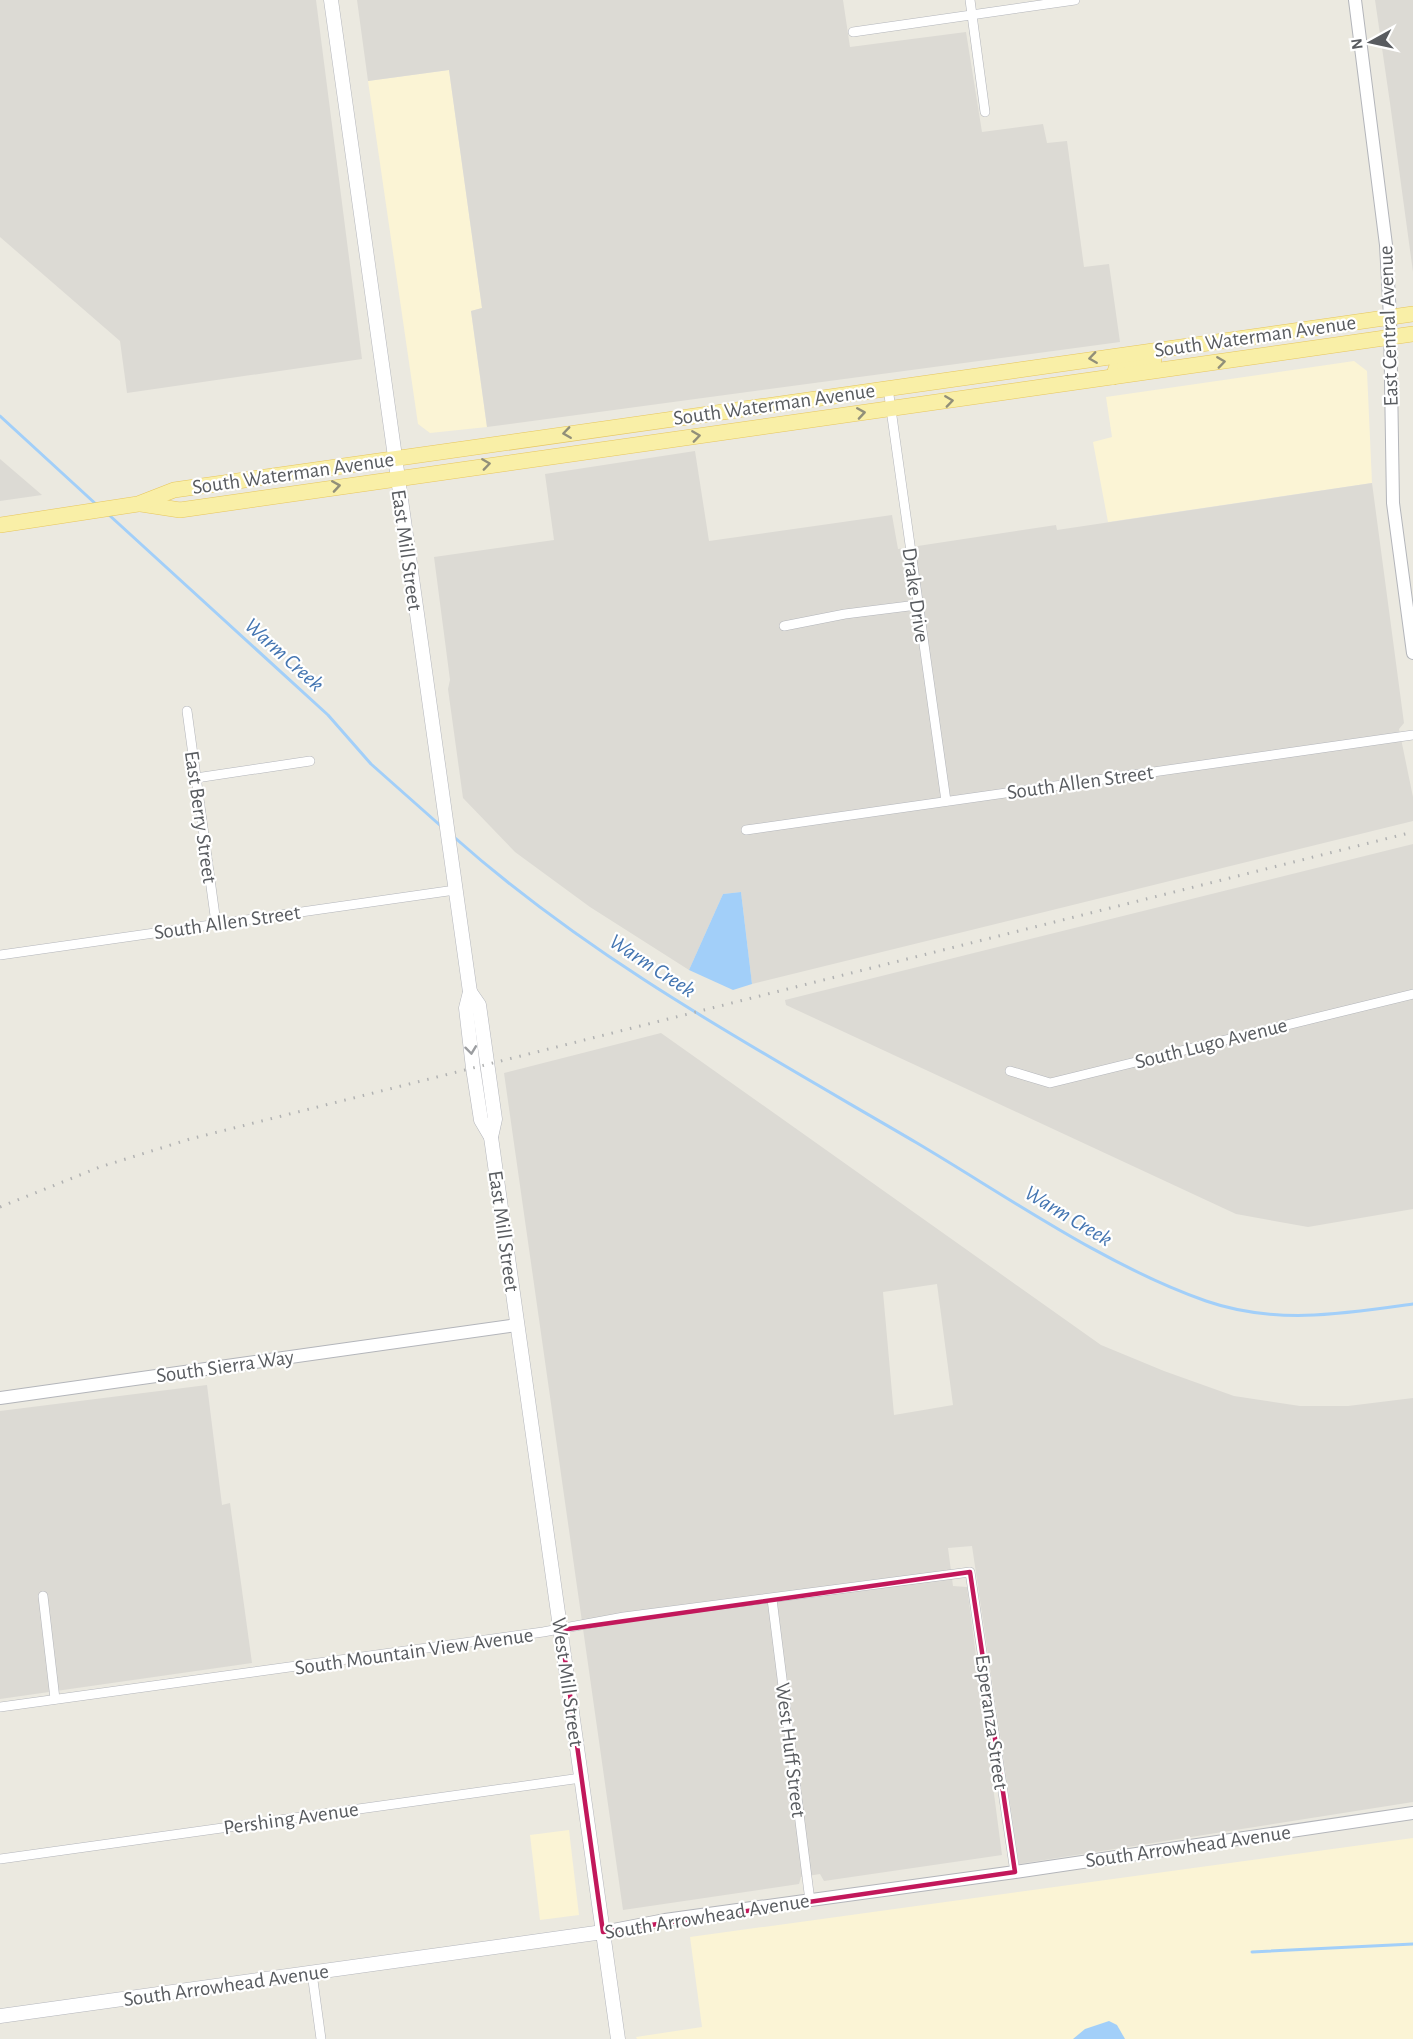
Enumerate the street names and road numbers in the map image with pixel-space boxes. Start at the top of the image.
street label: East Central Avenue [1375,245,1402,407]
street label: South Waterman Avenue [1153,312,1357,361]
street label: South Waterman Avenue [672,380,876,429]
street label: South Waterman Avenue [191,449,395,498]
street label: East Mill Street [388,488,425,612]
street label: Drake Drive [898,546,933,644]
street label: East Berry Street [181,749,220,885]
street label: South Allen Street [1006,762,1155,803]
street label: South Allen Street [153,902,302,943]
street label: South Lugo Avenue [1133,1014,1289,1073]
street label: East Mill Street [485,1169,522,1293]
street label: South Sierra Way [155,1346,295,1387]
street label: West Mill Street [548,1616,587,1748]
street label: South Mountain View Avenue [293,1624,535,1679]
street label: Esperanza Street [972,1653,1011,1791]
street label: West Huff Street [772,1681,809,1819]
street label: Pershing Avenue [222,1799,360,1838]
street label: South Arrowhead Avenue [1084,1822,1292,1871]
street label: South Arrowhead Avenue [603,1890,811,1943]
street label: South Arrowhead Avenue [122,1961,330,2010]

